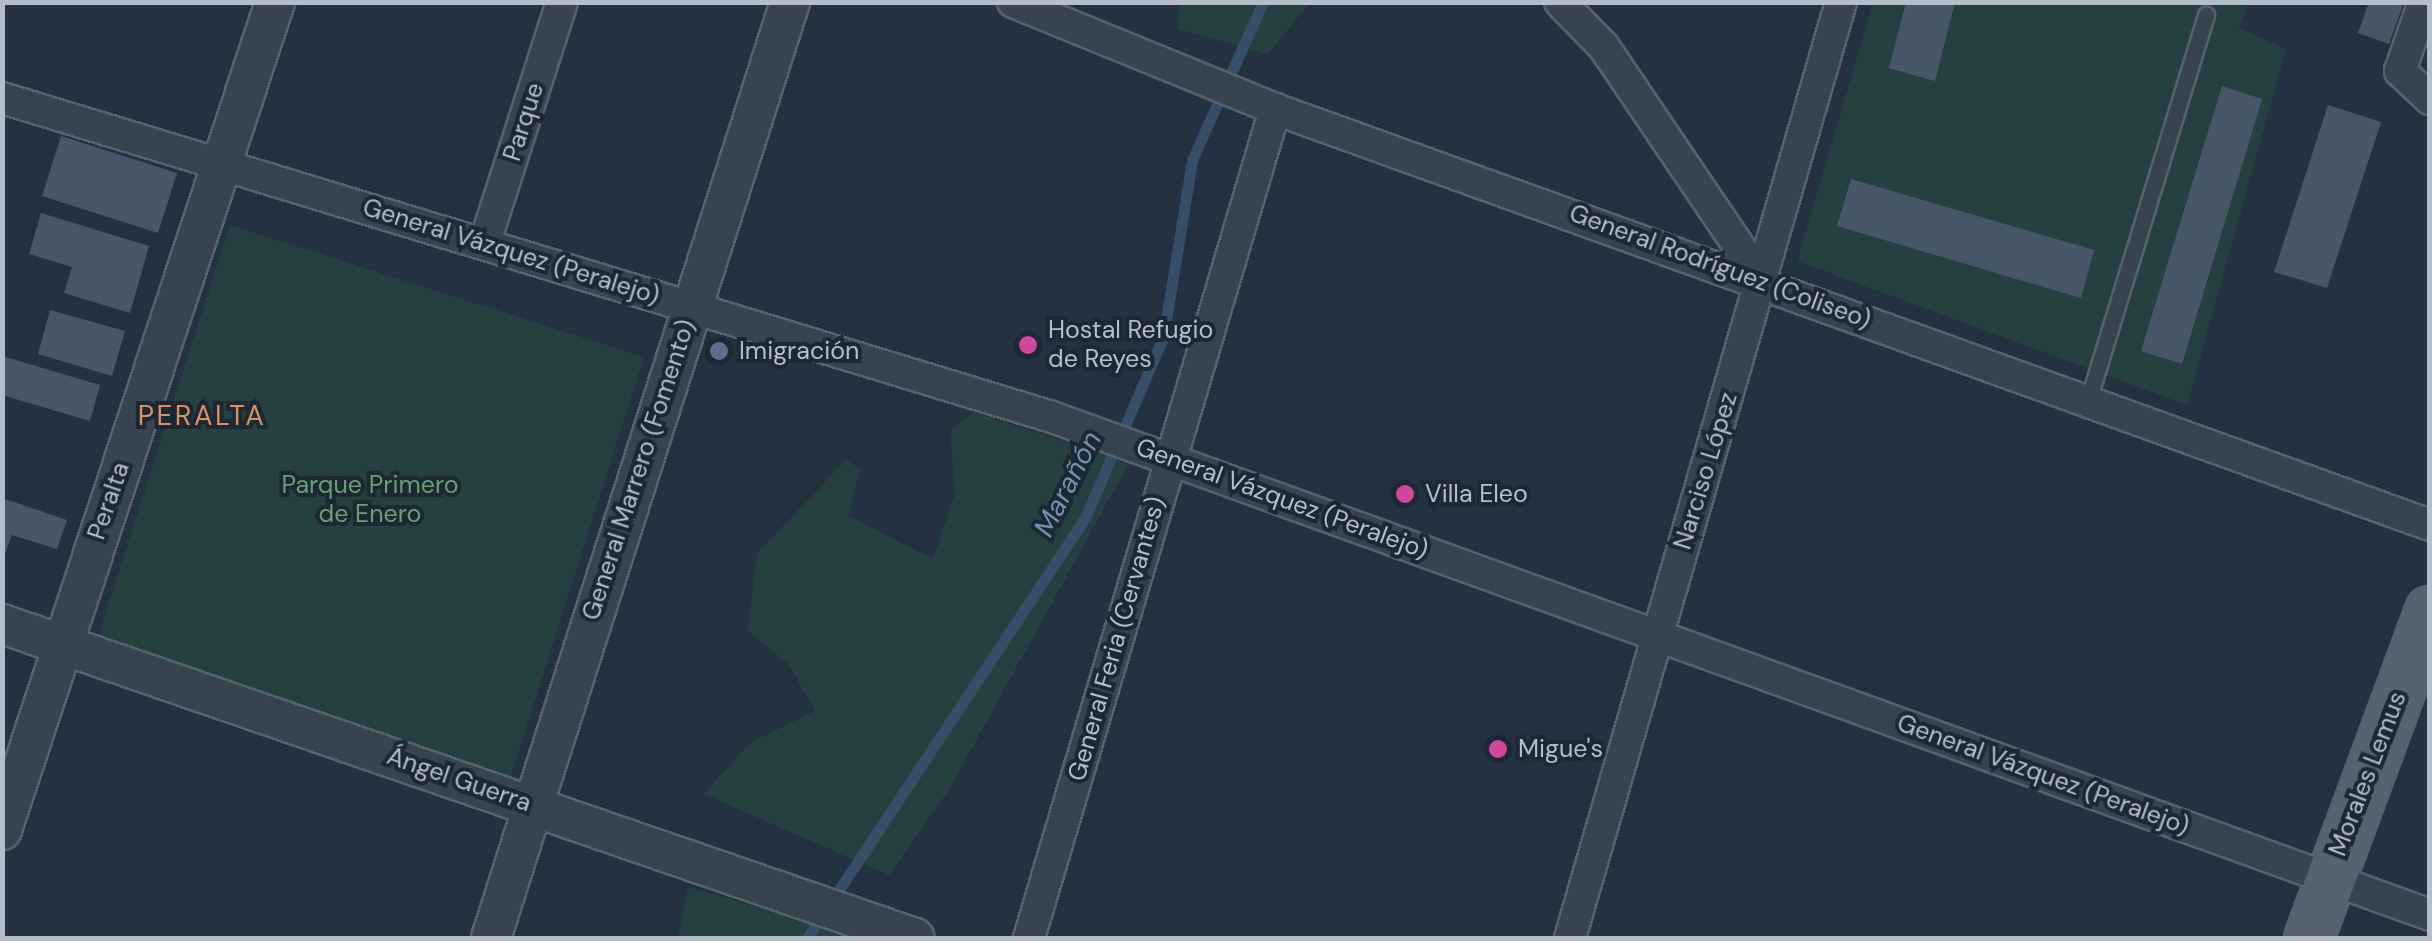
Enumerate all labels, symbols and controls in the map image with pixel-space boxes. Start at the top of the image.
street label: Parque [497,79,551,165]
street label: General Vázquez (Peralejo) [359,193,663,311]
street label: General Rodríguez (Coliseo) [1565,198,1875,336]
street label: General Marrero (Fomento) [576,316,702,624]
place label: Hostal Refugio de Reyes [1048,316,1213,375]
marker: Hostal Refugio de Reyes [1017,334,1039,356]
place label: Imigración [739,336,859,366]
marker: Imigración [708,340,730,362]
street label: Narciso López [1668,389,1744,553]
district label: PERALTA [138,399,266,433]
water label: Marañón [1027,426,1109,542]
street label: General Vázquez (Peralejo) [1132,432,1432,566]
street label: Peralta [82,458,136,544]
park label: Parque Primero de Enero [282,471,458,530]
place label: Villa Eleo [1425,479,1528,509]
marker: Villa Eleo [1394,483,1416,505]
street label: General Feria (Cervantes) [1062,493,1172,785]
street label: Morales Lemus [2323,688,2413,860]
street label: General Vázquez (Peralejo) [1893,708,2193,842]
place label: Migue's [1518,734,1603,764]
marker: Migue's [1487,738,1509,760]
street label: Ángel Guerra [383,741,535,819]

